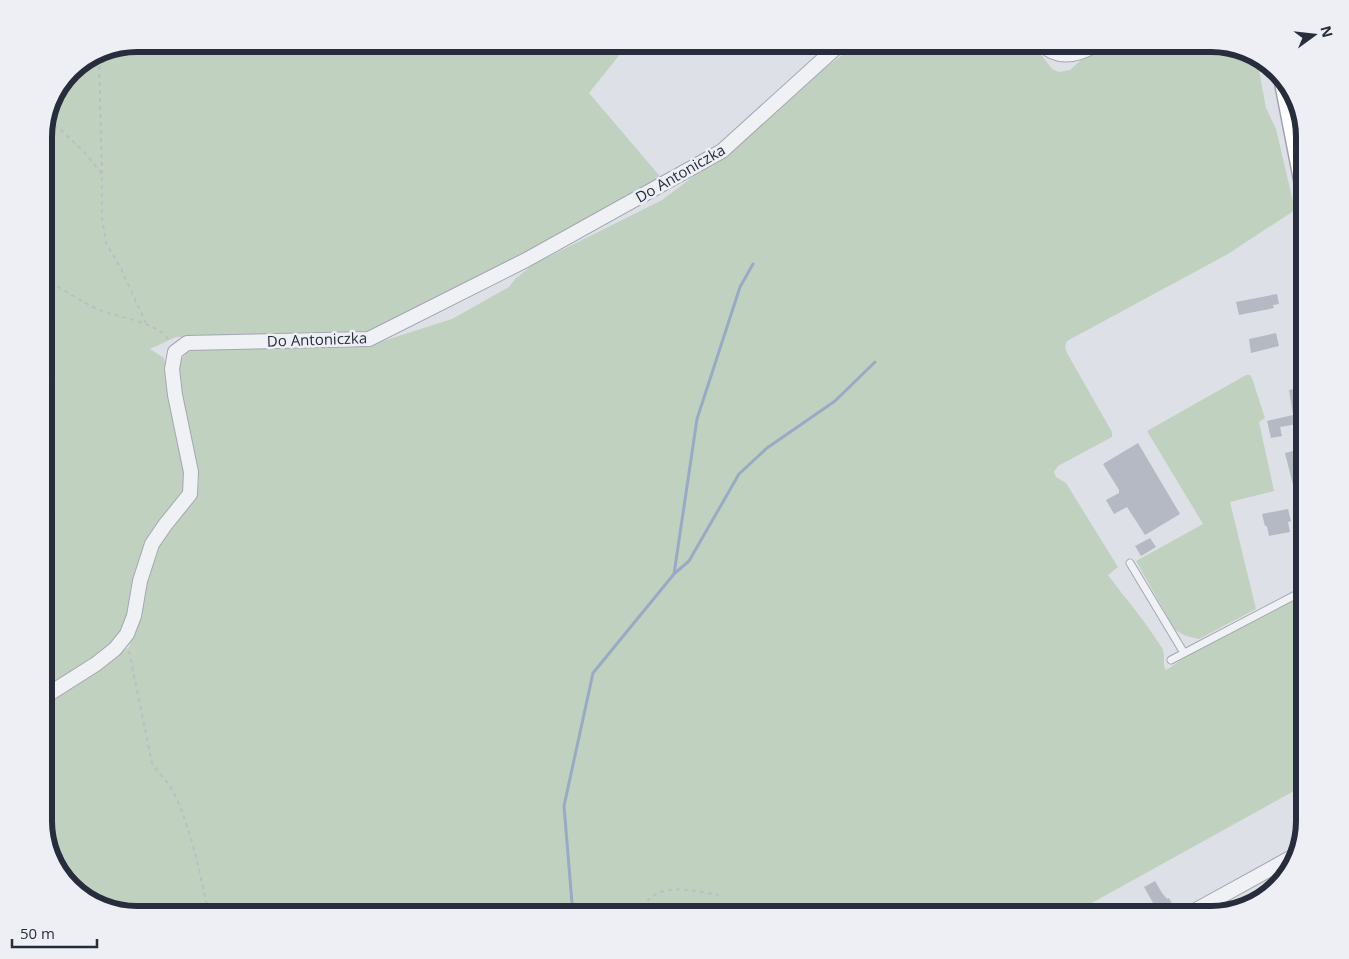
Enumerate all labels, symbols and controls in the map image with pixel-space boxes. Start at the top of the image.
north arrow [1289,10,1339,60]
text: N [1316,24,1338,39]
street label: Do Antoniczka [632,139,728,207]
street label: Do Antoniczka [267,327,367,351]
scale bar [12,916,98,948]
text: 50 m [20,923,55,943]

